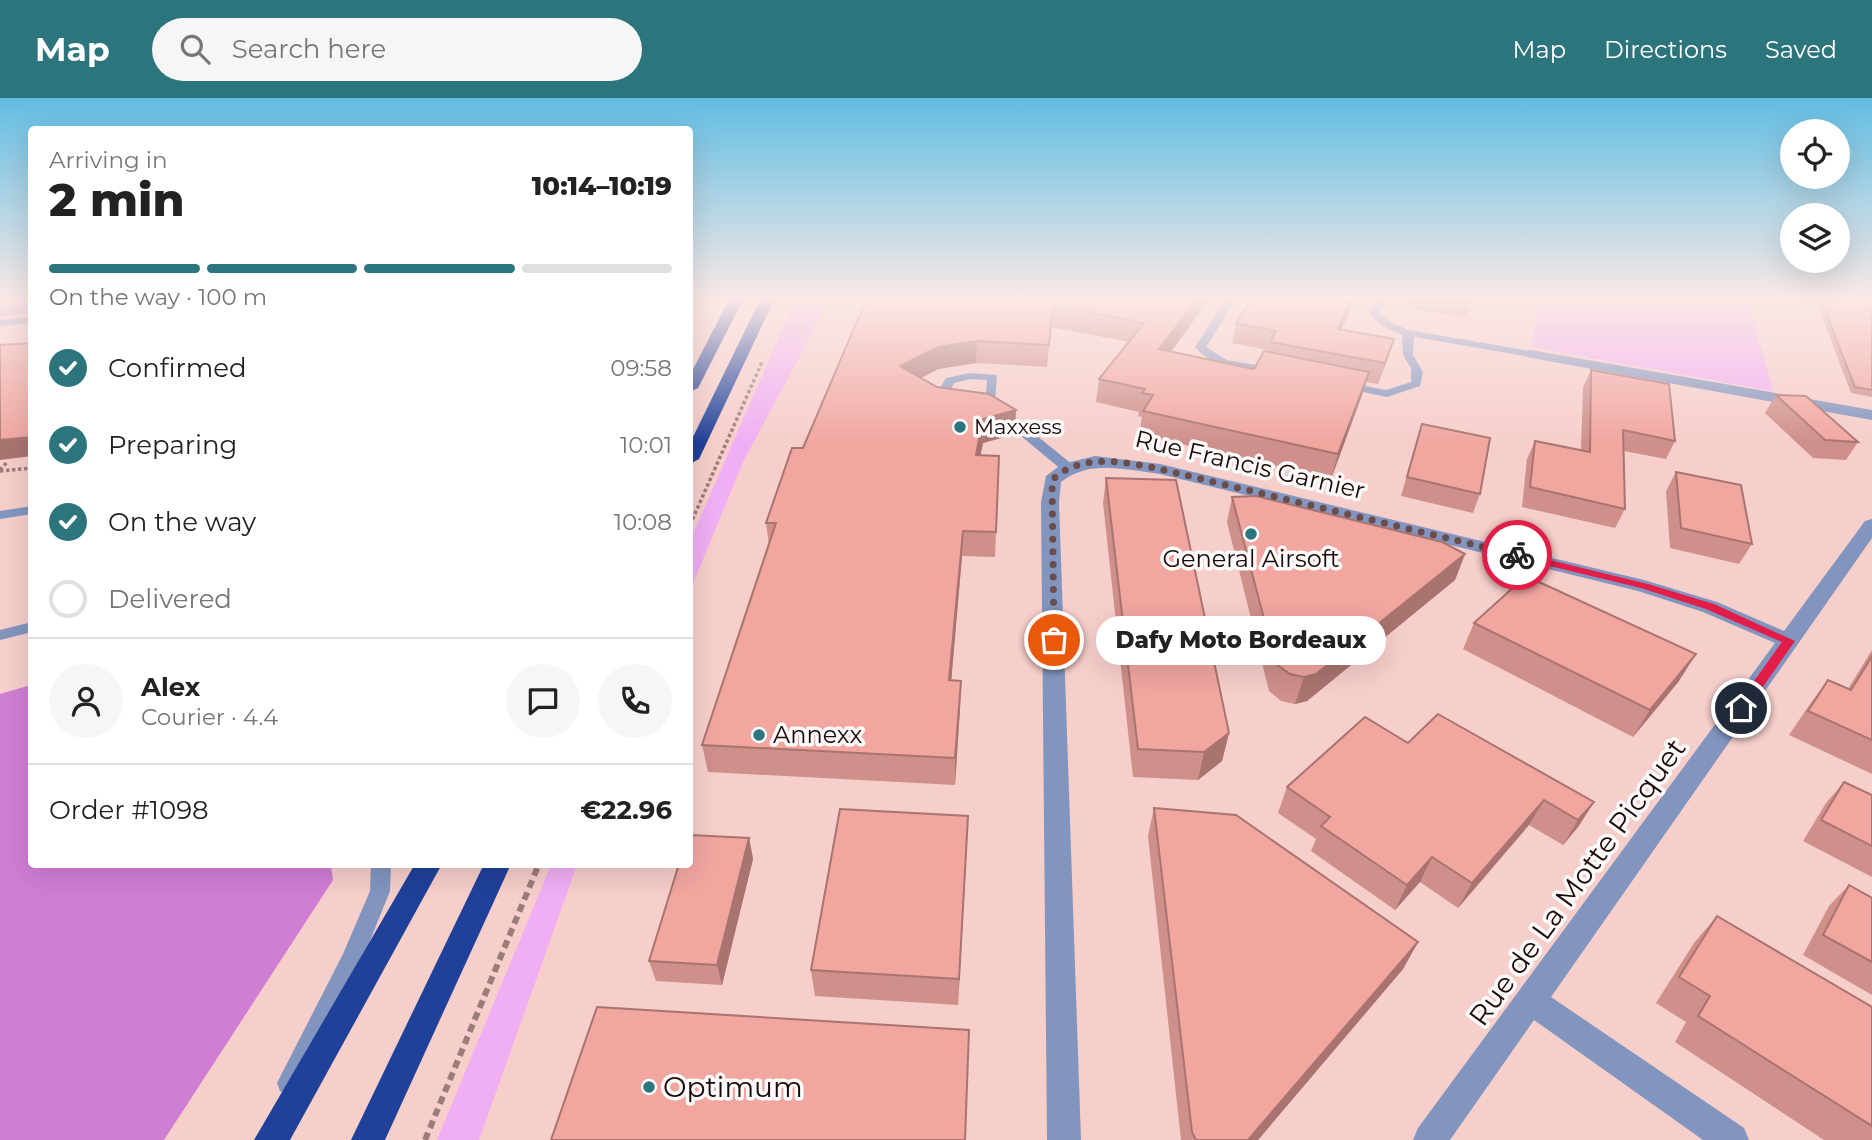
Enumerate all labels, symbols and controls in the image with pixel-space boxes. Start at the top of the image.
search box [152,18,642,81]
text: Map [35,29,110,69]
icon: search [176,30,214,68]
text: Search here [232,33,386,65]
text: Map [1513,35,1566,64]
text: Directions [1604,35,1727,64]
text: Saved [1765,35,1837,64]
map controls [1780,119,1850,273]
button: locate [1780,119,1850,189]
text: Arriving in [49,146,168,174]
text: 10:14–10:19 [532,170,672,202]
text: 2 min [49,171,184,228]
button: layers [1780,203,1850,273]
text: On the way · 100 m [49,283,267,311]
icon: check [49,349,87,387]
text: Confirmed [108,352,247,384]
text: 09:58 [610,354,672,382]
place label: Maxxess [974,414,1062,439]
marker: Maxxess [952,419,968,435]
street label: Rue Francis Garnier [1132,424,1368,505]
icon: check [49,426,87,464]
text: Preparing [108,429,237,461]
text: 10:01 [620,431,672,459]
icon: check [49,503,87,541]
text: On the way [108,506,256,538]
text: 10:08 [614,508,672,536]
courier [1482,520,1552,590]
marker: General Airsoft [1243,526,1259,542]
icon: bike [1498,536,1536,574]
place label: General Airsoft [1162,544,1340,573]
text: Delivered [108,583,232,615]
pin [1024,610,1084,670]
callout: Dafy Moto Bordeaux [1096,616,1386,664]
icon: bag [1035,621,1073,659]
text: Dafy Moto Bordeaux [1115,626,1367,654]
button: person [49,664,123,738]
button: chat [506,664,580,738]
button: phone [598,664,672,738]
text: Alex [141,671,200,703]
pin [1711,678,1771,738]
icon: home [1722,689,1760,727]
text: Courier · 4.4 [141,703,278,731]
place label: Annexx [773,720,863,749]
marker: Annexx [751,727,767,743]
street label: Rue de La Motte Picquet [1461,732,1693,1032]
text: Order #1098 [49,794,209,826]
text: €22.96 [580,794,672,826]
place label: Optimum [663,1070,803,1104]
marker: Optimum [641,1079,657,1095]

